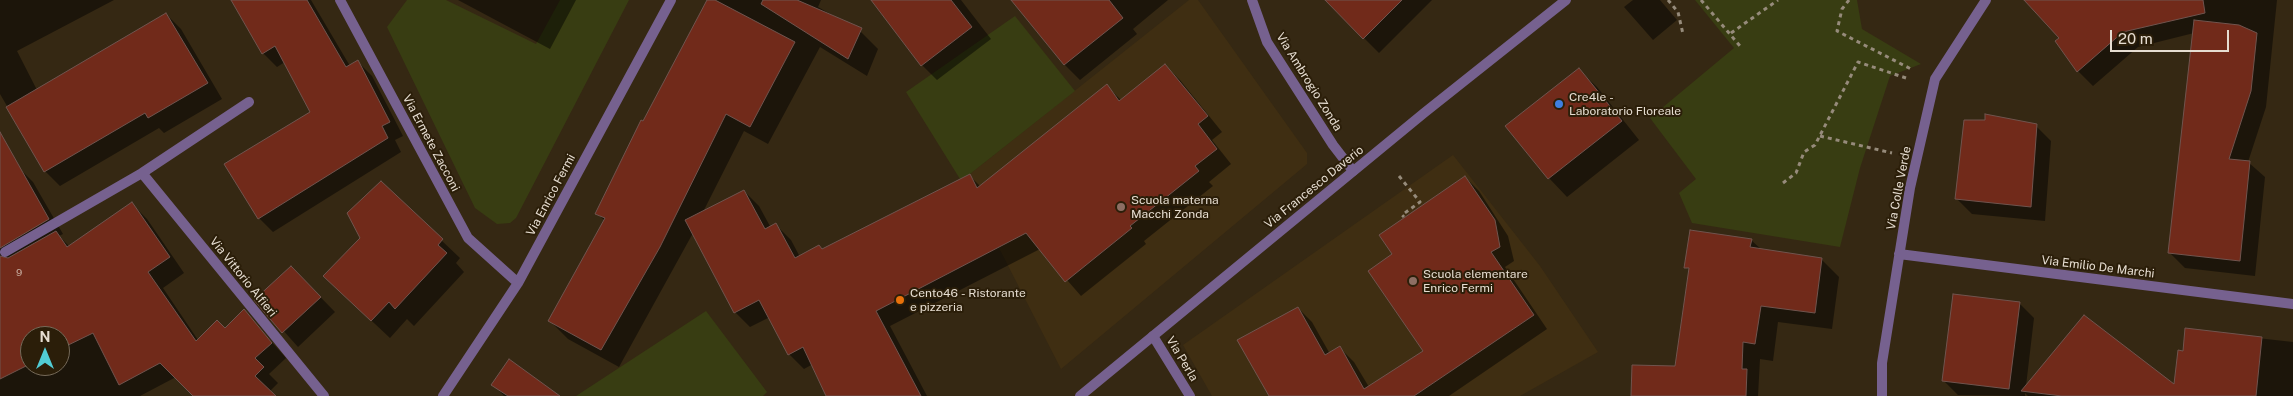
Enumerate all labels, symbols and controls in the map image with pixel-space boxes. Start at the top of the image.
scale bar [2113,20,2232,52]
street label: Via Ambrogio Zonda [1273,30,1345,134]
text: 20 m [2118,30,2153,47]
place label: Cre4le - Laboratorio Floreale [1569,90,1681,118]
street label: Via Ermete Zacconi [399,92,463,194]
marker: Cre4le - Laboratorio Floreale [1553,98,1565,110]
street label: Via Francesco Daverio [1262,143,1366,231]
street label: Via Colle Verde [1884,145,1914,231]
street label: Via Enrico Fermi [523,152,579,238]
place label: Scuola materna Macchi Zonda [1131,193,1219,221]
marker: Scuola materna Macchi Zonda [1115,201,1127,213]
street label: Via Vittorio Alfieri [206,234,280,320]
street label: Via Emilio De Marchi [2041,253,2155,281]
house number: 9 [16,267,22,279]
place label: Scuola elementare Enrico Fermi [1423,267,1528,295]
marker: Scuola elementare Enrico Fermi [1407,275,1419,287]
place label: Cento46 - Ristorante e pizzeria [910,286,1026,314]
marker: Cento46 - Ristorante e pizzeria [894,294,906,306]
north arrow [20,326,70,376]
text: N [40,329,50,345]
street label: Via Perla [1163,334,1201,384]

